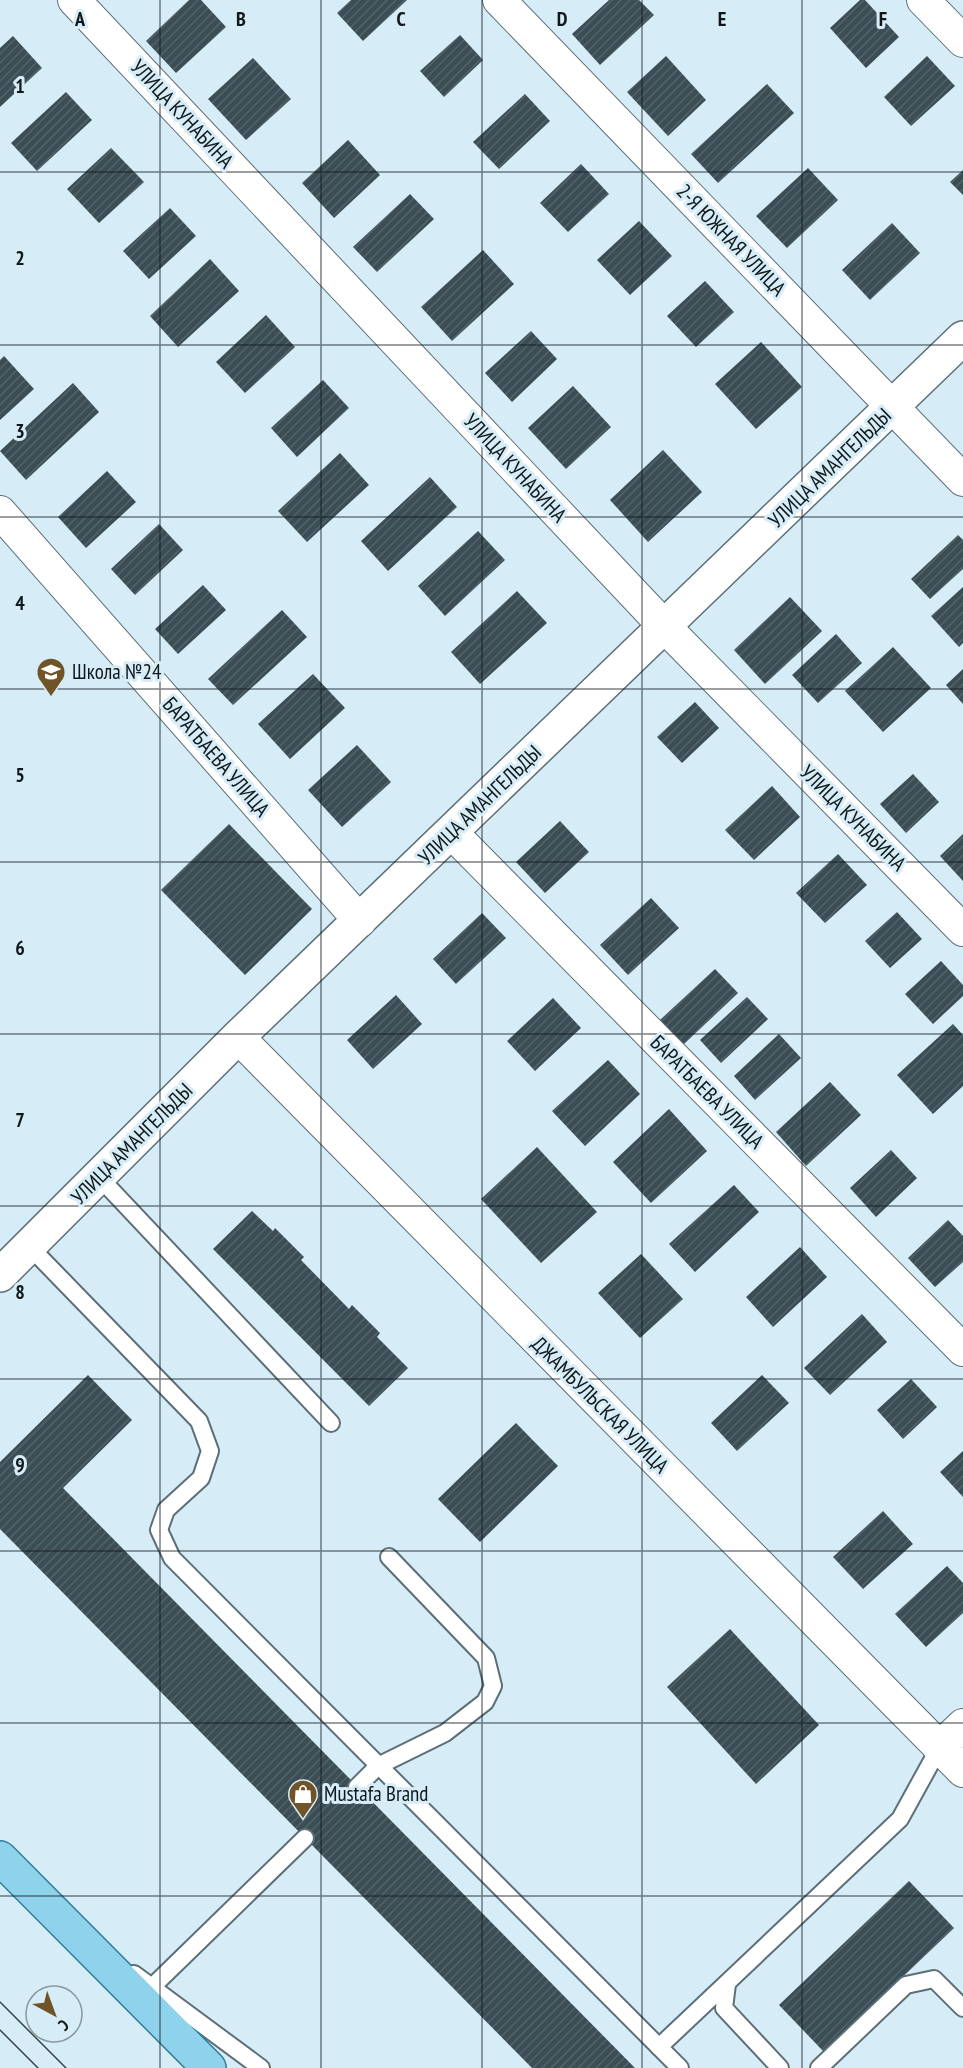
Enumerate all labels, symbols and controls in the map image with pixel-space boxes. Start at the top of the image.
text: A [74,6,86,32]
text: B [236,6,246,32]
text: C [396,6,406,32]
text: D [557,6,568,32]
text: E [718,6,726,32]
text: F [879,6,887,32]
street label: УЛИЦА КУНАБИНА [125,54,240,174]
text: 1 [15,73,25,99]
street label: 2-Я ЮЖНАЯ УЛИЦА [671,178,792,301]
text: 2 [15,245,25,271]
street label: УЛИЦА АМАНГЕЛЬДЫ [762,402,897,533]
street label: УЛИЦА КУНАБИНА [458,408,573,528]
text: 3 [15,418,25,444]
text: 4 [15,590,25,616]
school or university icon: Школа №24 [35,656,67,698]
place label: Школа №24 [72,658,162,685]
street label: БАРАТБАЕВА УЛИЦА [157,691,276,822]
street label: УЛИЦА АМАНГЕЛЬДЫ [412,739,547,870]
street label: УЛИЦА КУНАБИНА [795,759,912,876]
text: 5 [15,762,25,788]
text: 6 [15,935,25,961]
street label: БАРАТБАЕВА УЛИЦА [645,1029,770,1154]
street label: УЛИЦА АМАНГЕЛЬДЫ [65,1077,198,1210]
text: 7 [15,1107,25,1133]
text: 8 [15,1279,25,1305]
street label: ДЖАМБУЛЬСКАЯ УЛИЦА [526,1330,675,1479]
text: 9 [15,1452,25,1478]
shop icon: Mustafa Brand [287,1778,319,1820]
place label: Mustafa Brand [324,1780,428,1807]
north arrow [24,1984,84,2044]
text: С [54,2015,73,2036]

